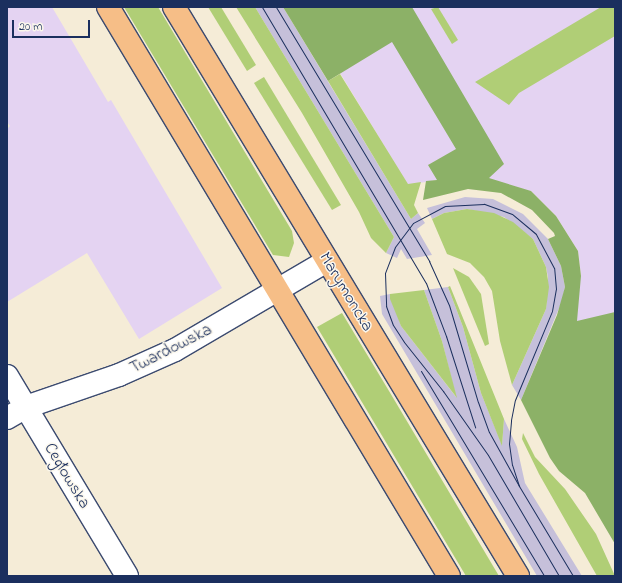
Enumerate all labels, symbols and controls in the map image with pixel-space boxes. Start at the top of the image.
scale bar [14,12,92,38]
text: 20 m [19,18,42,36]
street label: Marymoncka [314,249,378,335]
street label: Twardowska [127,320,215,378]
street label: Cegłowska [39,439,95,513]

